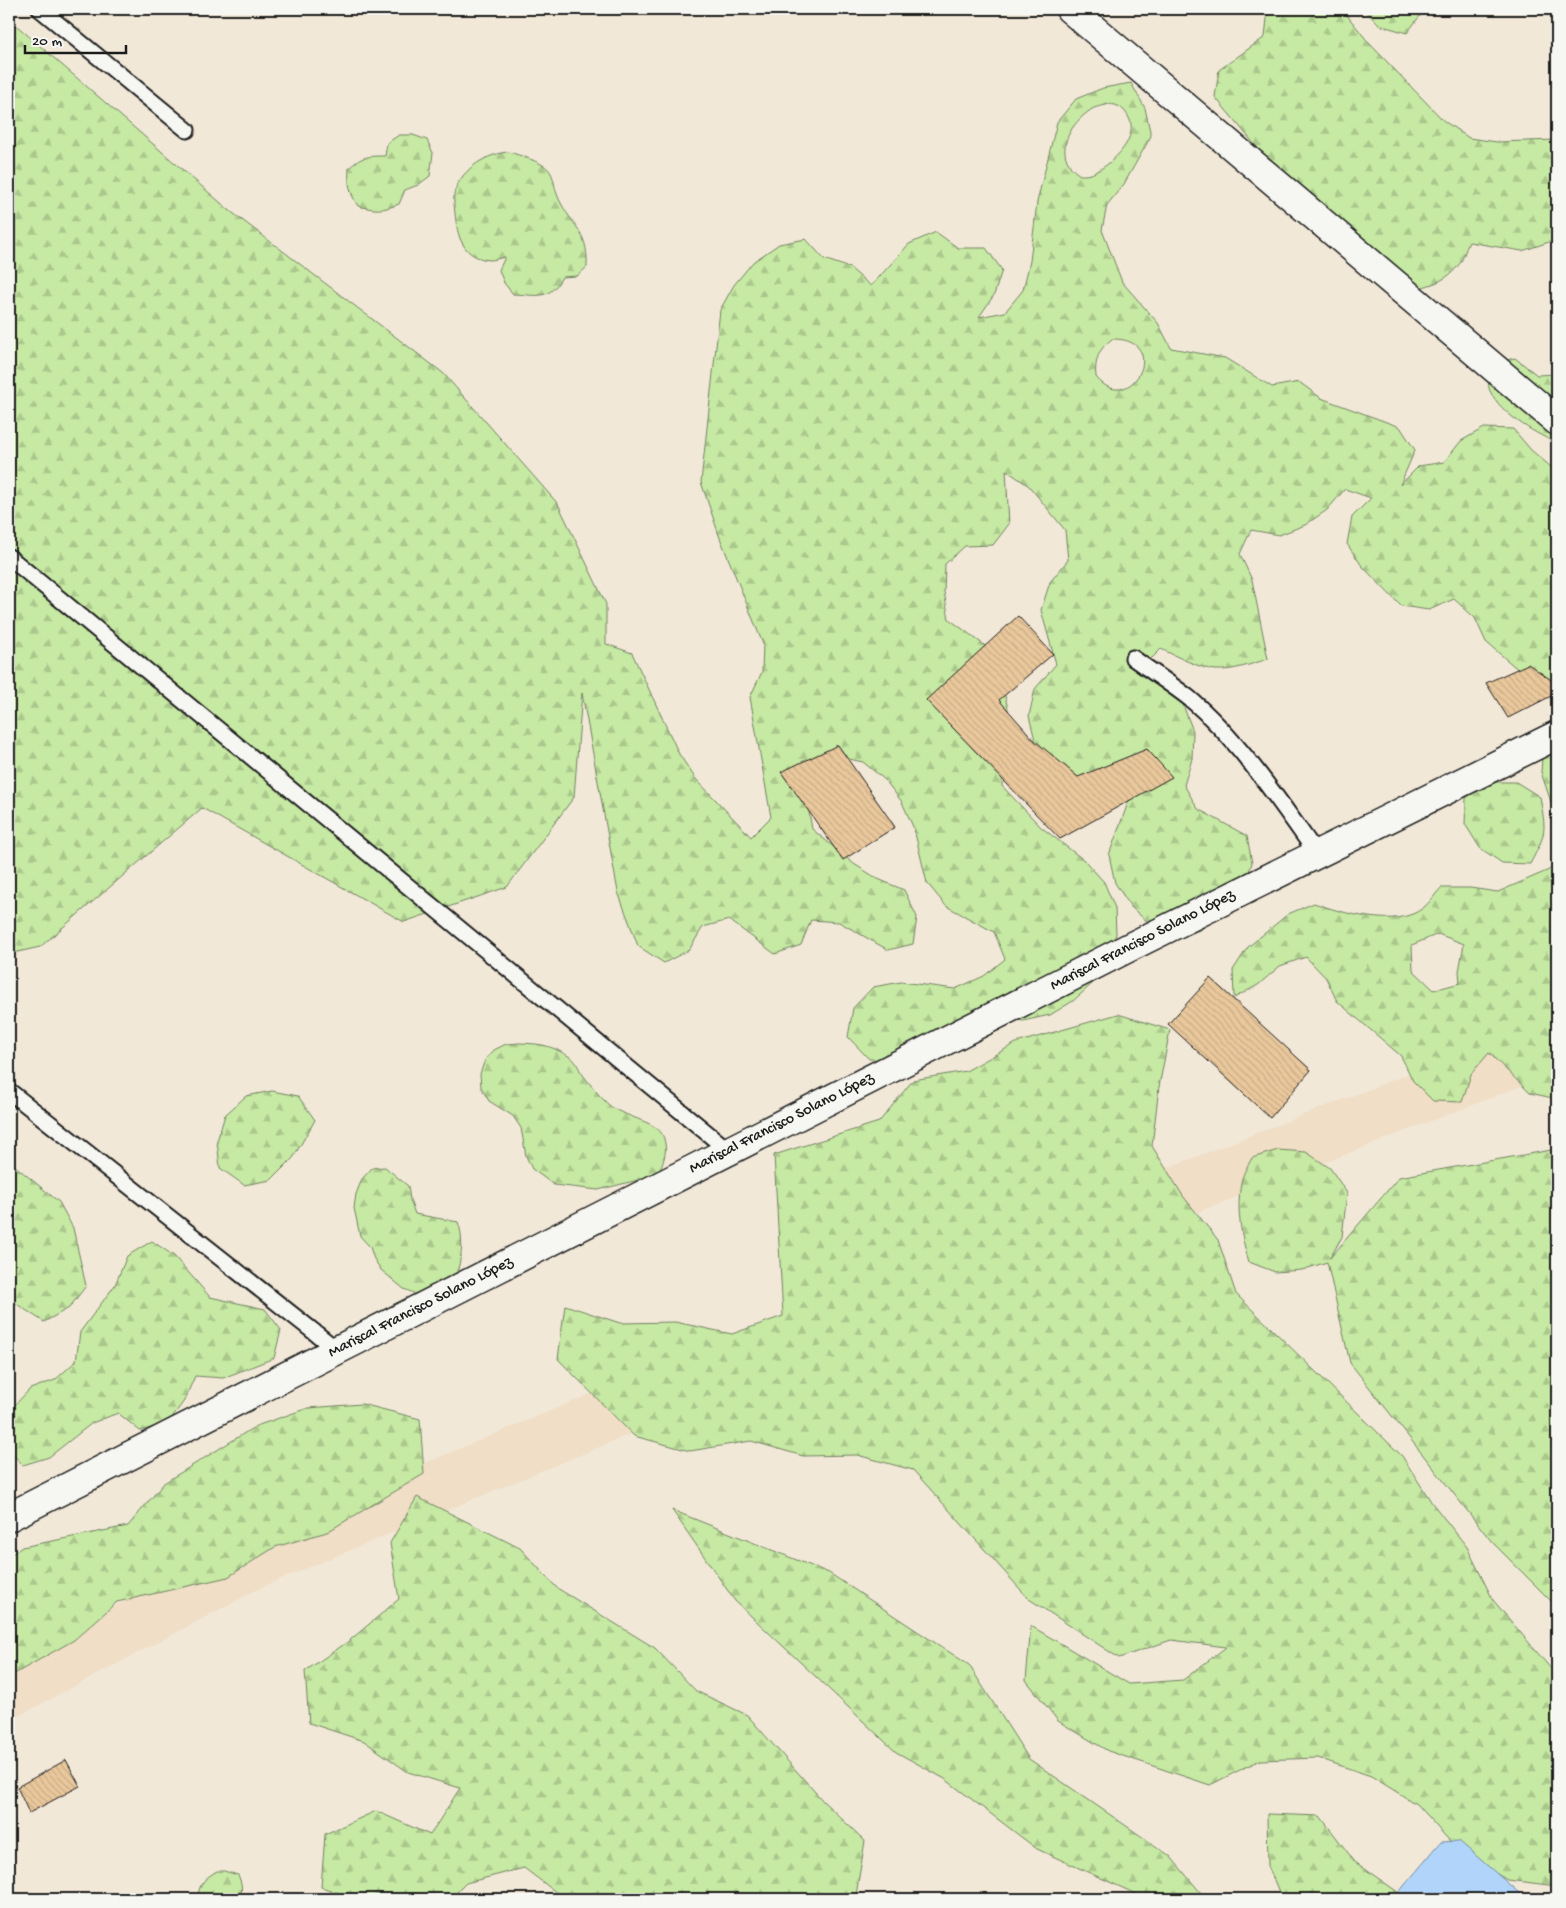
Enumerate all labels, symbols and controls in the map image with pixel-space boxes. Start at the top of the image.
scale bar [25,22,126,54]
text: 20 m [32,33,62,51]
street label: Mariscal Francisco Solano López [1048,886,1239,996]
street label: Mariscal Francisco Solano López [687,1069,878,1179]
street label: Mariscal Francisco Solano López [326,1253,517,1363]

